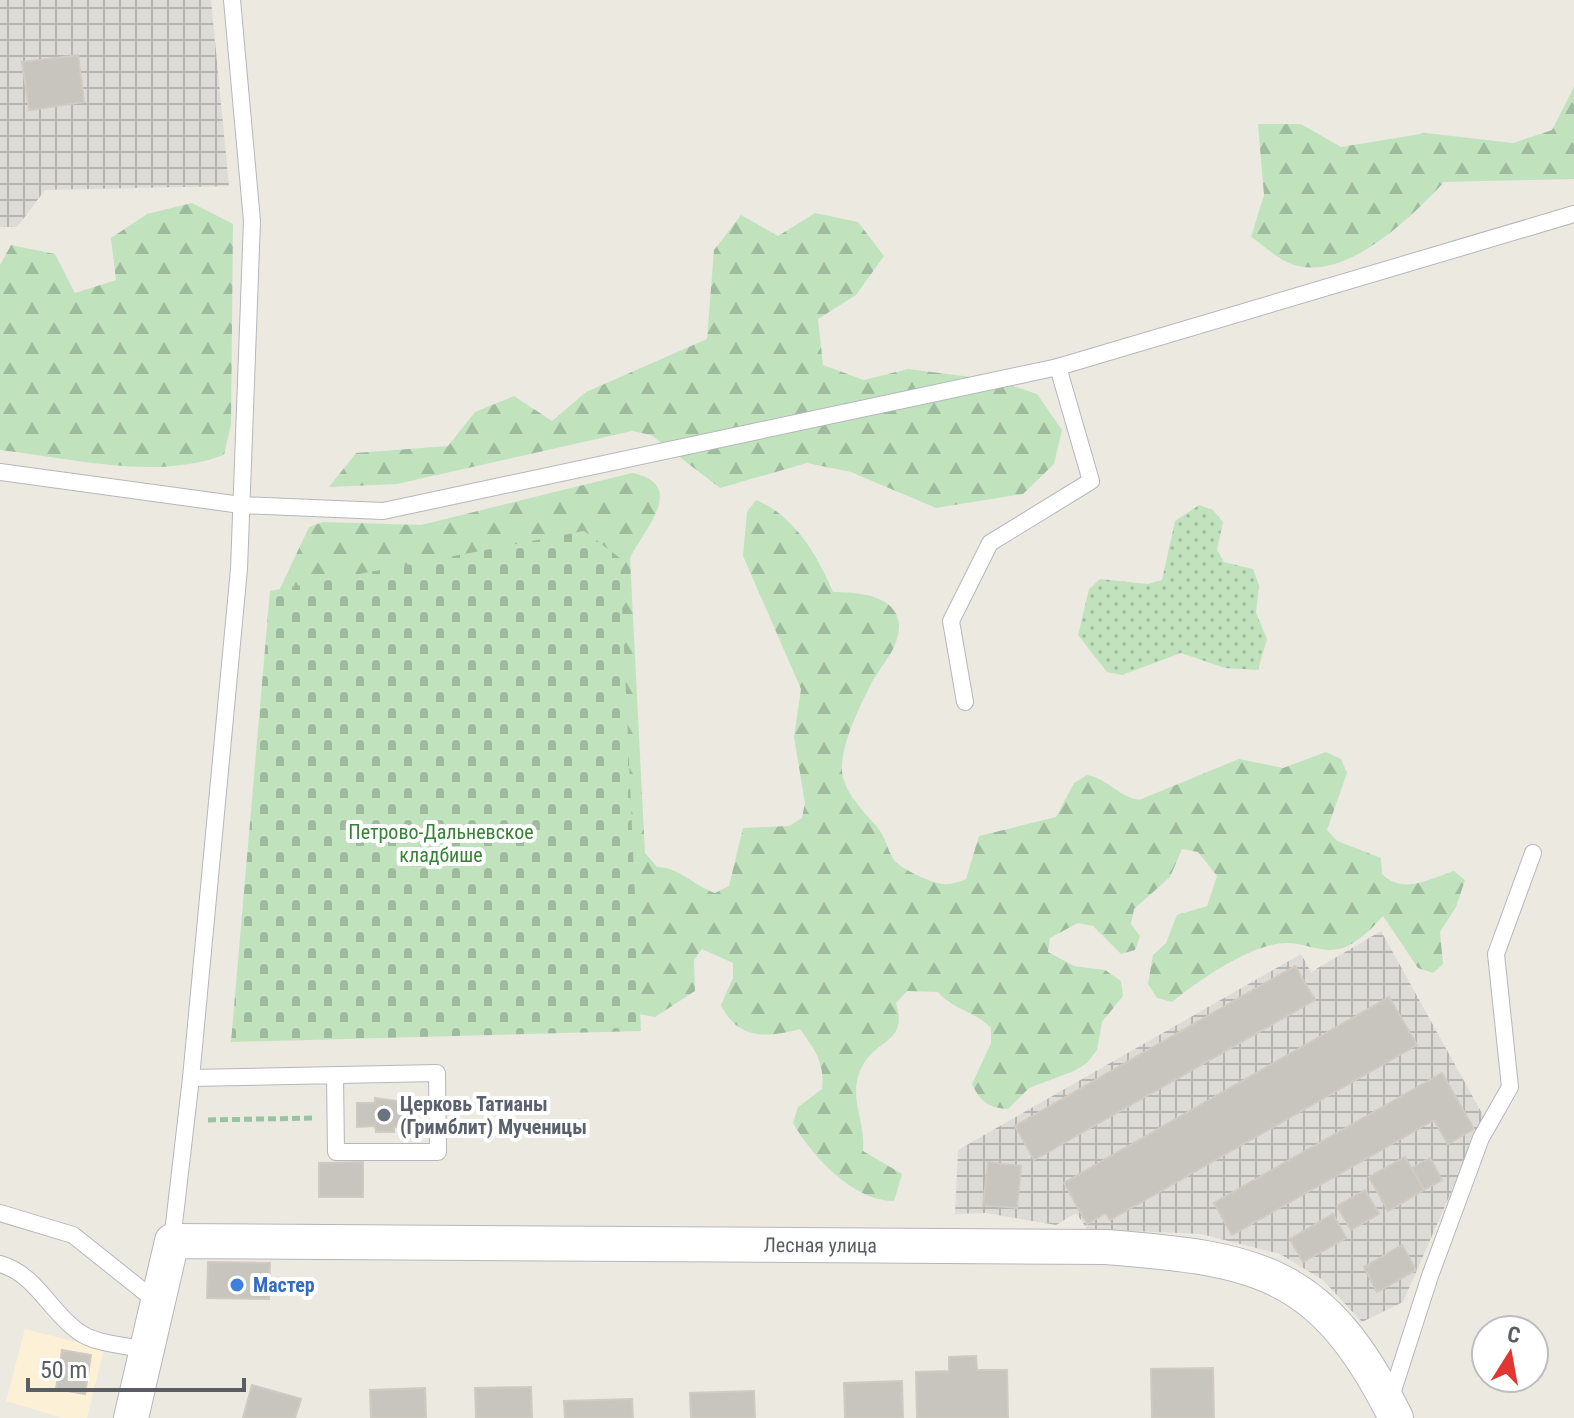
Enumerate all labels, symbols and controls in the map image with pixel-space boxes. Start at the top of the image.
park label: Петрово-Дальневское кладбише [348,820,534,867]
place label: Церковь Татианы (Гримблит) Мученицы [400,1092,587,1139]
marker: Церковь Татианы (Гримблит) Мученицы [375,1106,393,1124]
street label: Лесная улица [764,1233,877,1258]
place label: Мастер [253,1273,315,1297]
marker: Мастер [228,1276,246,1294]
north arrow [1470,1314,1550,1394]
text: С [1505,1321,1522,1348]
scale bar [28,1342,244,1392]
text: 50 m [40,1356,87,1384]

